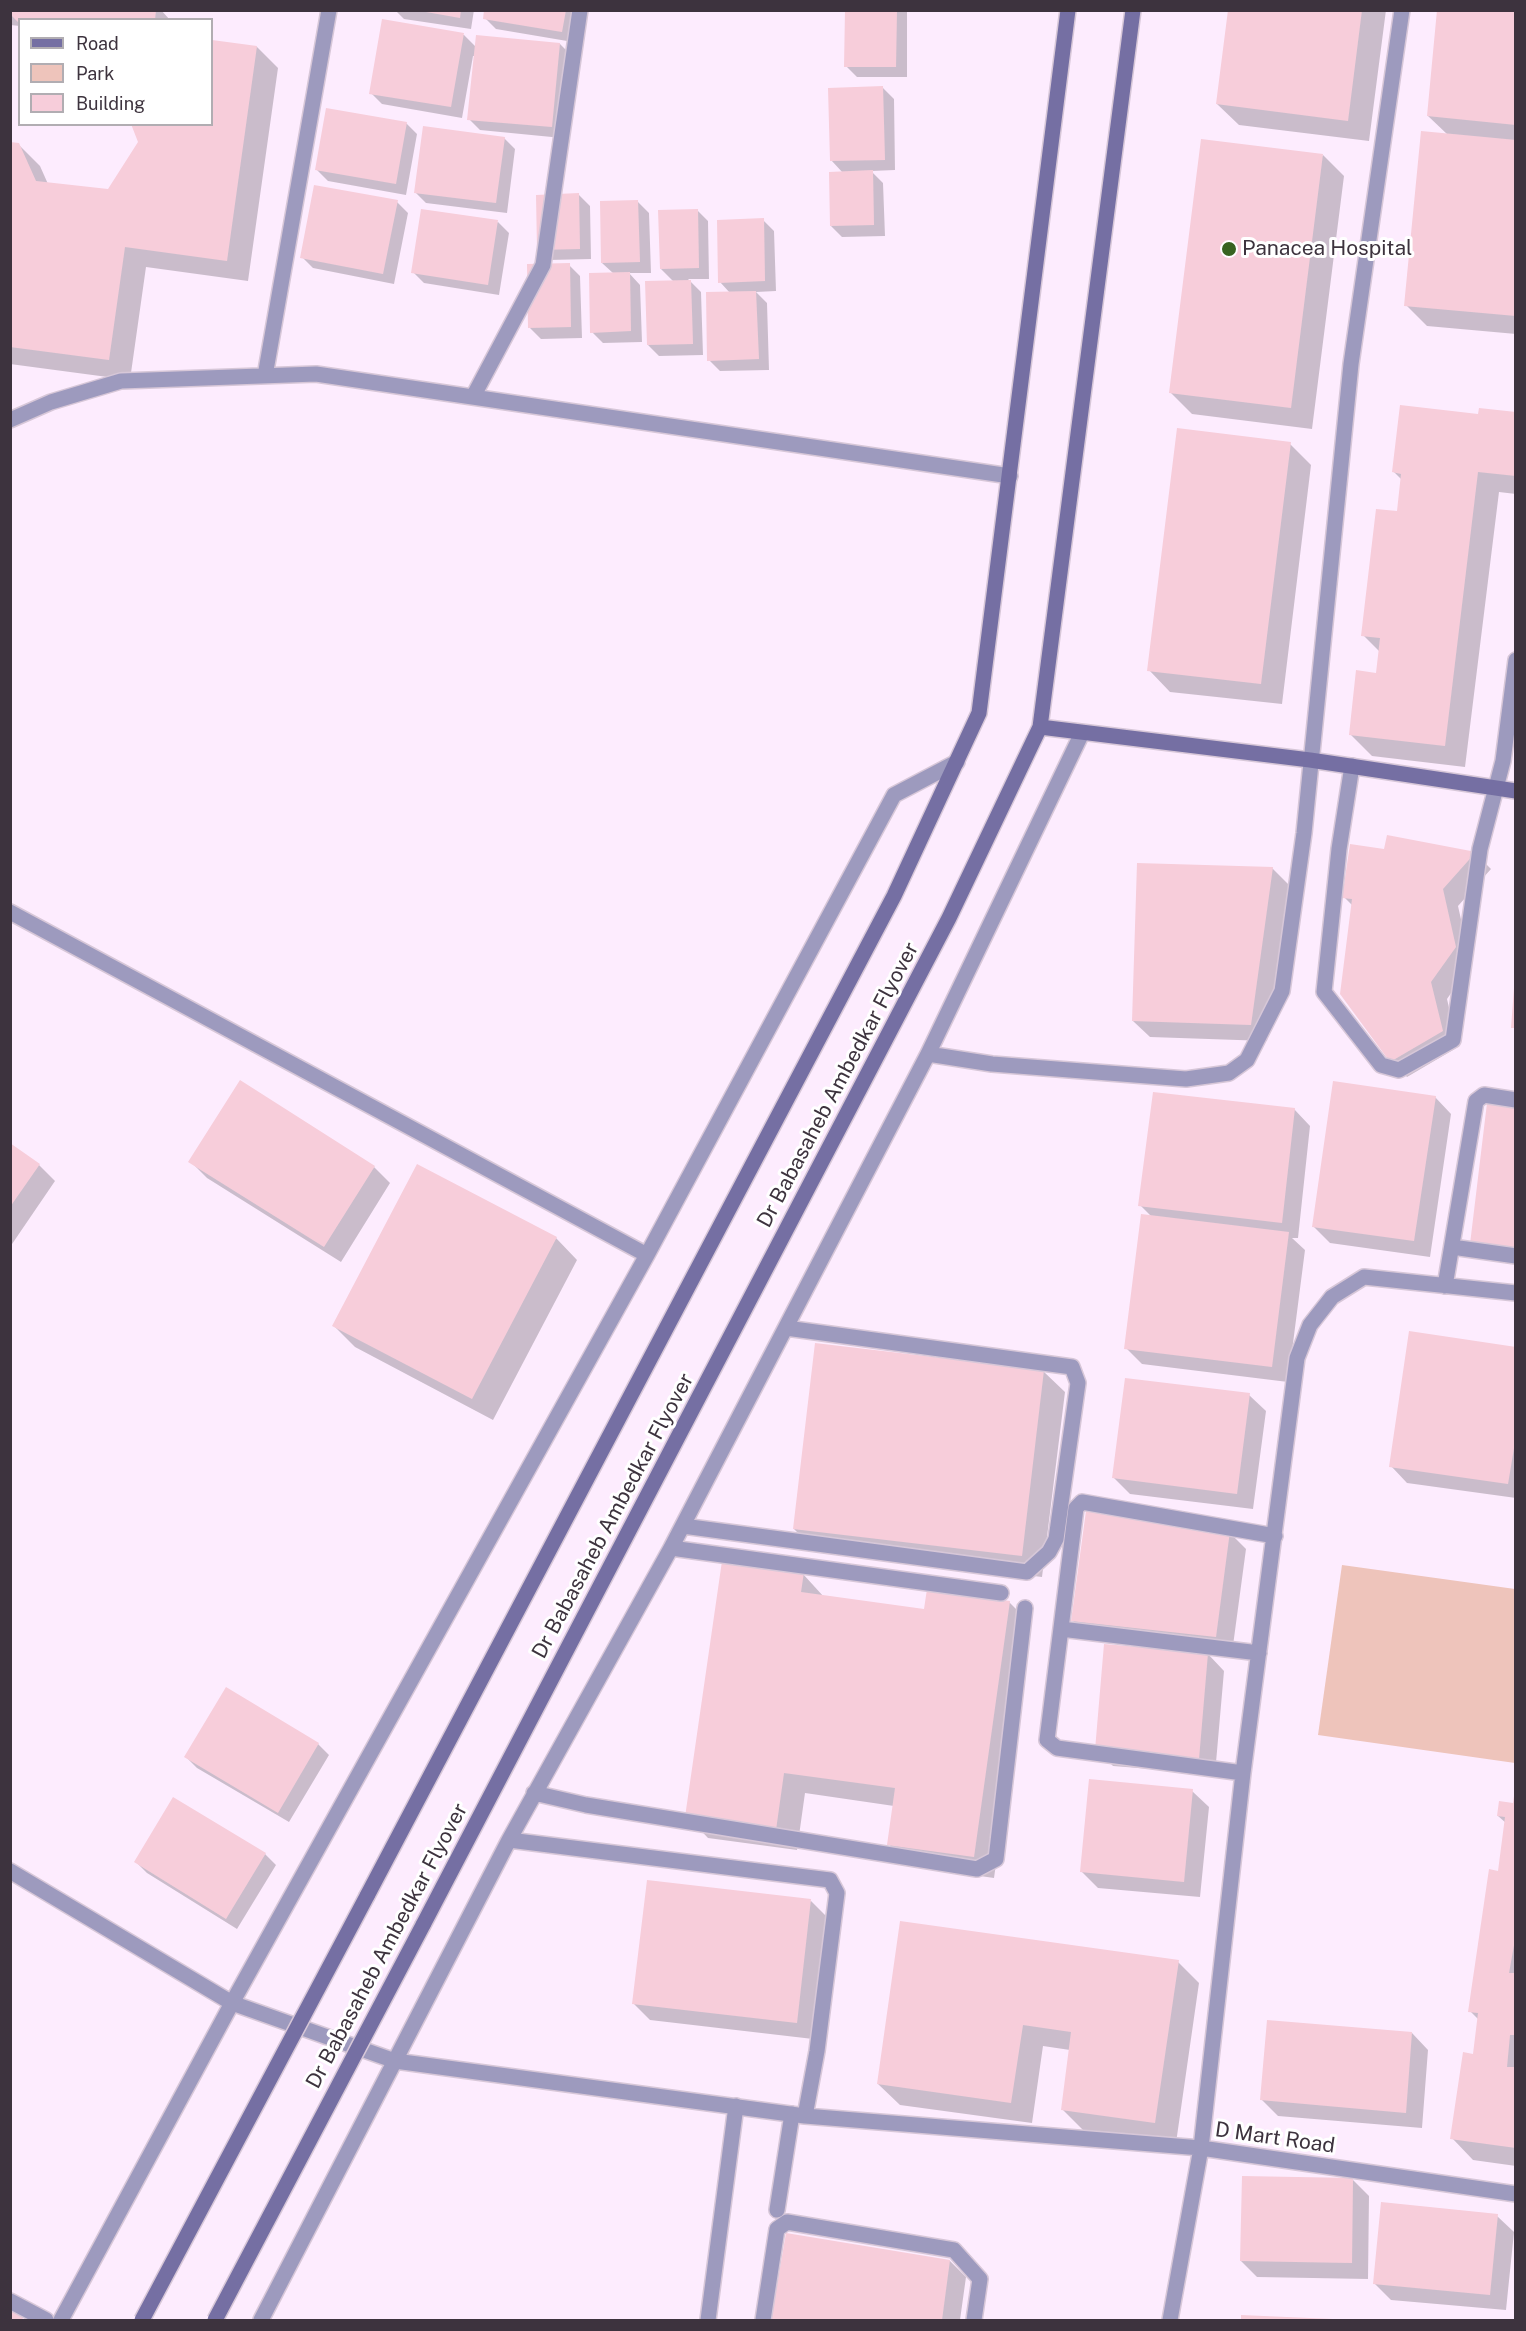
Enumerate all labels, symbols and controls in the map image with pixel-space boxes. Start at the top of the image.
legend [18,18,213,126]
text: Road [76,33,119,54]
text: Park [76,63,114,84]
text: Building [76,93,145,114]
place label: Panacea Hospital [1242,236,1412,262]
marker: Panacea Hospital [1220,240,1238,258]
street label: Dr Babasaheb Ambedkar Flyover [752,938,924,1232]
street label: Dr Babasaheb Ambedkar Flyover [527,1369,699,1663]
street label: Dr Babasaheb Ambedkar Flyover [301,1799,473,2093]
street label: D Mart Road [1213,2117,1337,2159]

